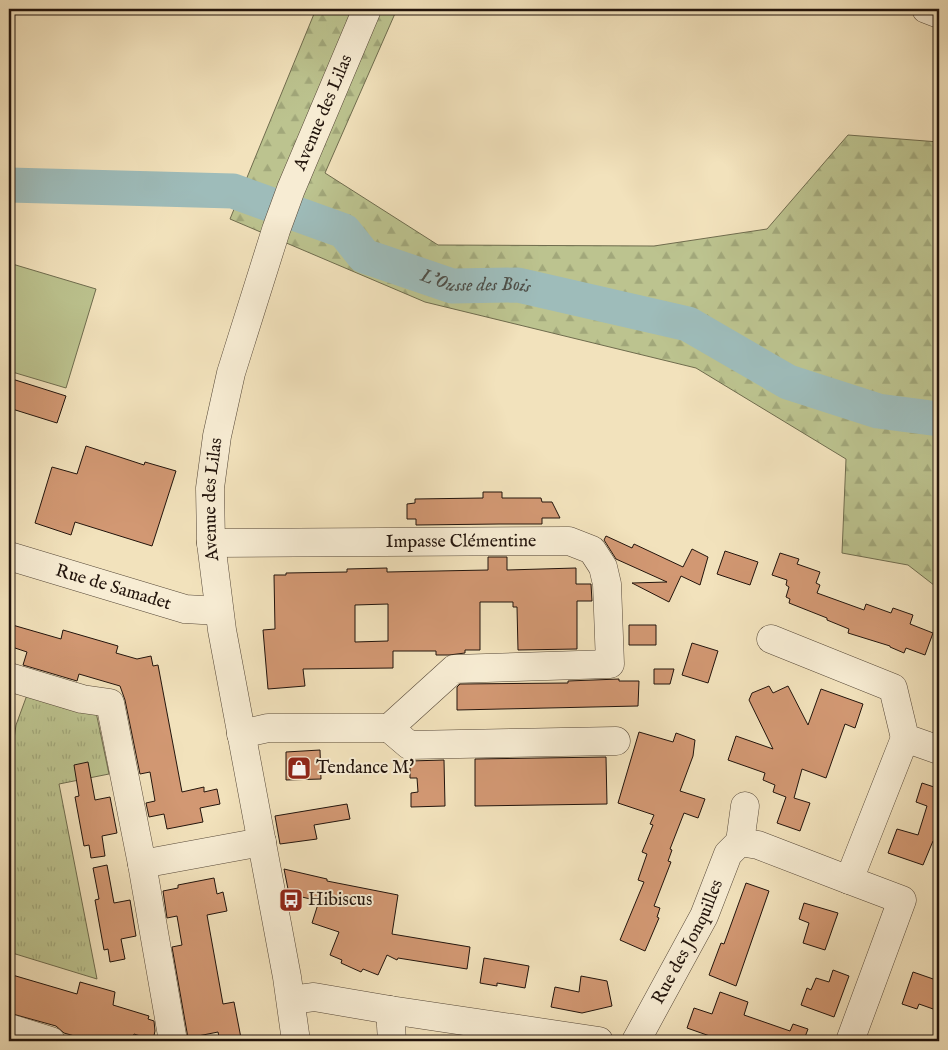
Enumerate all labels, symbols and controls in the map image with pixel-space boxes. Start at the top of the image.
street label: Avenue des Lilas [288,51,358,175]
water label: L'Ousse des Bois [416,264,534,300]
street label: Avenue des Lilas [198,436,228,564]
street label: Impasse Clémentine [386,530,536,554]
street label: Rue de Samadet [53,559,174,616]
shop icon: Tendance M' [286,755,312,781]
place label: Tendance M' [316,757,414,780]
street label: Rue des Jonquilles [647,876,728,1008]
bus stop icon: Hibiscus [278,887,304,913]
place label: Hibiscus [308,889,372,912]

